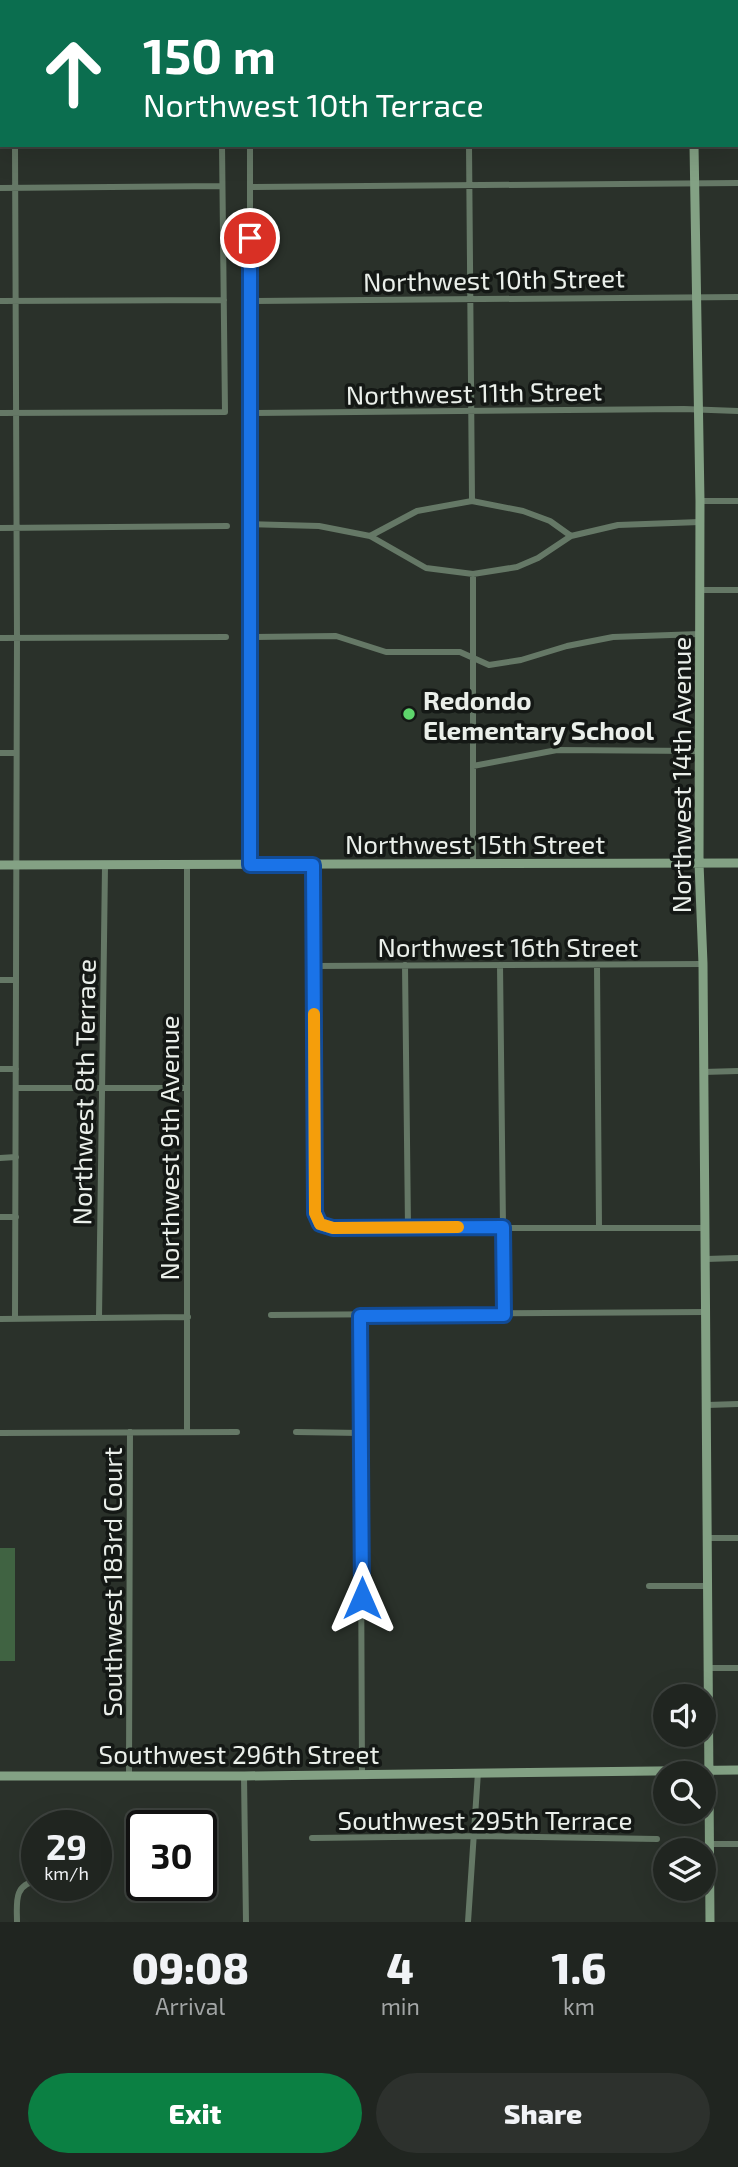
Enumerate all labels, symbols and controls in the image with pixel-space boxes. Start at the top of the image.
text: 150 m [143,25,276,84]
icon: ahead [28,28,119,119]
text: Northwest 10th Terrace [143,85,484,123]
pin [220,208,280,268]
icon: arrive [231,219,269,257]
street label: Northwest 10th Street [363,261,625,297]
street label: Northwest 11th Street [345,374,603,410]
street label: Northwest 14th Avenue [665,637,696,913]
place label: Redondo Elementary School [423,684,655,746]
marker: Redondo Elementary School [401,706,417,722]
street label: Northwest 15th Street [345,828,605,859]
street label: Northwest 16th Street [377,931,639,962]
street label: Northwest 8th Terrace [65,958,101,1226]
street label: Northwest 9th Avenue [153,1016,184,1280]
street label: Southwest 183rd Court [96,1447,127,1717]
position arrow [325,1561,399,1635]
map controls [653,1684,716,1901]
button: sound [653,1684,716,1747]
street label: Southwest 296th Street [99,1738,380,1769]
button: search [653,1761,716,1824]
street label: Southwest 295th Terrace [338,1804,632,1835]
speed limit sign: 30 [126,1810,217,1901]
text: 29 [46,1825,87,1867]
button: layers [653,1838,716,1901]
text: km/h [44,1862,89,1884]
text: 09:08 [132,1942,249,1992]
text: 4 [387,1942,414,1992]
text: 1.6 [552,1942,606,1992]
text: Arrival [155,1992,225,2020]
text: min [381,1992,420,2020]
text: km [563,1992,595,2020]
button: Exit [28,2073,362,2153]
button: Share [376,2073,710,2153]

